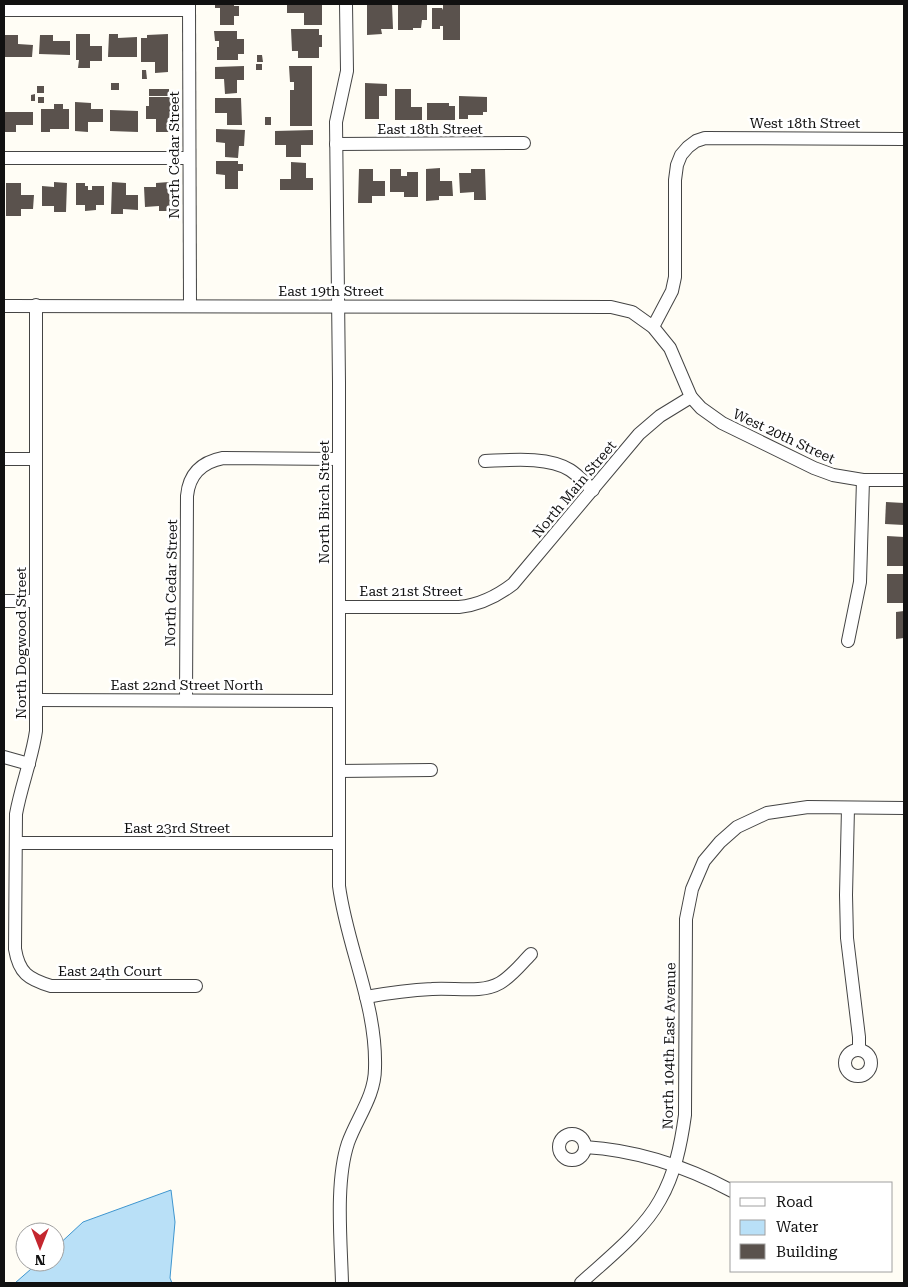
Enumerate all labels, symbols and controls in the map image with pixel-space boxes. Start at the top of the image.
street label: North Cedar Street [166,91,182,219]
street label: West 18th Street [750,115,860,131]
street label: East 18th Street [377,121,483,137]
street label: East 19th Street [278,283,384,299]
street label: West 20th Street [731,405,837,467]
street label: North Main Street [529,437,619,541]
street label: North Birch Street [316,440,332,564]
street label: North Cedar Street [162,519,180,647]
street label: North Dogwood Street [13,567,29,719]
street label: East 21st Street [359,583,463,599]
street label: East 22nd Street North [111,677,263,693]
street label: East 23rd Street [124,820,230,836]
street label: North 104th East Avenue [660,962,678,1130]
street label: East 24th Court [58,963,162,979]
legend [730,1182,893,1272]
text: Road [776,1193,813,1211]
text: Water [776,1218,818,1236]
north arrow [15,1222,65,1272]
text: Building [776,1243,838,1261]
text: N [34,1252,45,1268]

